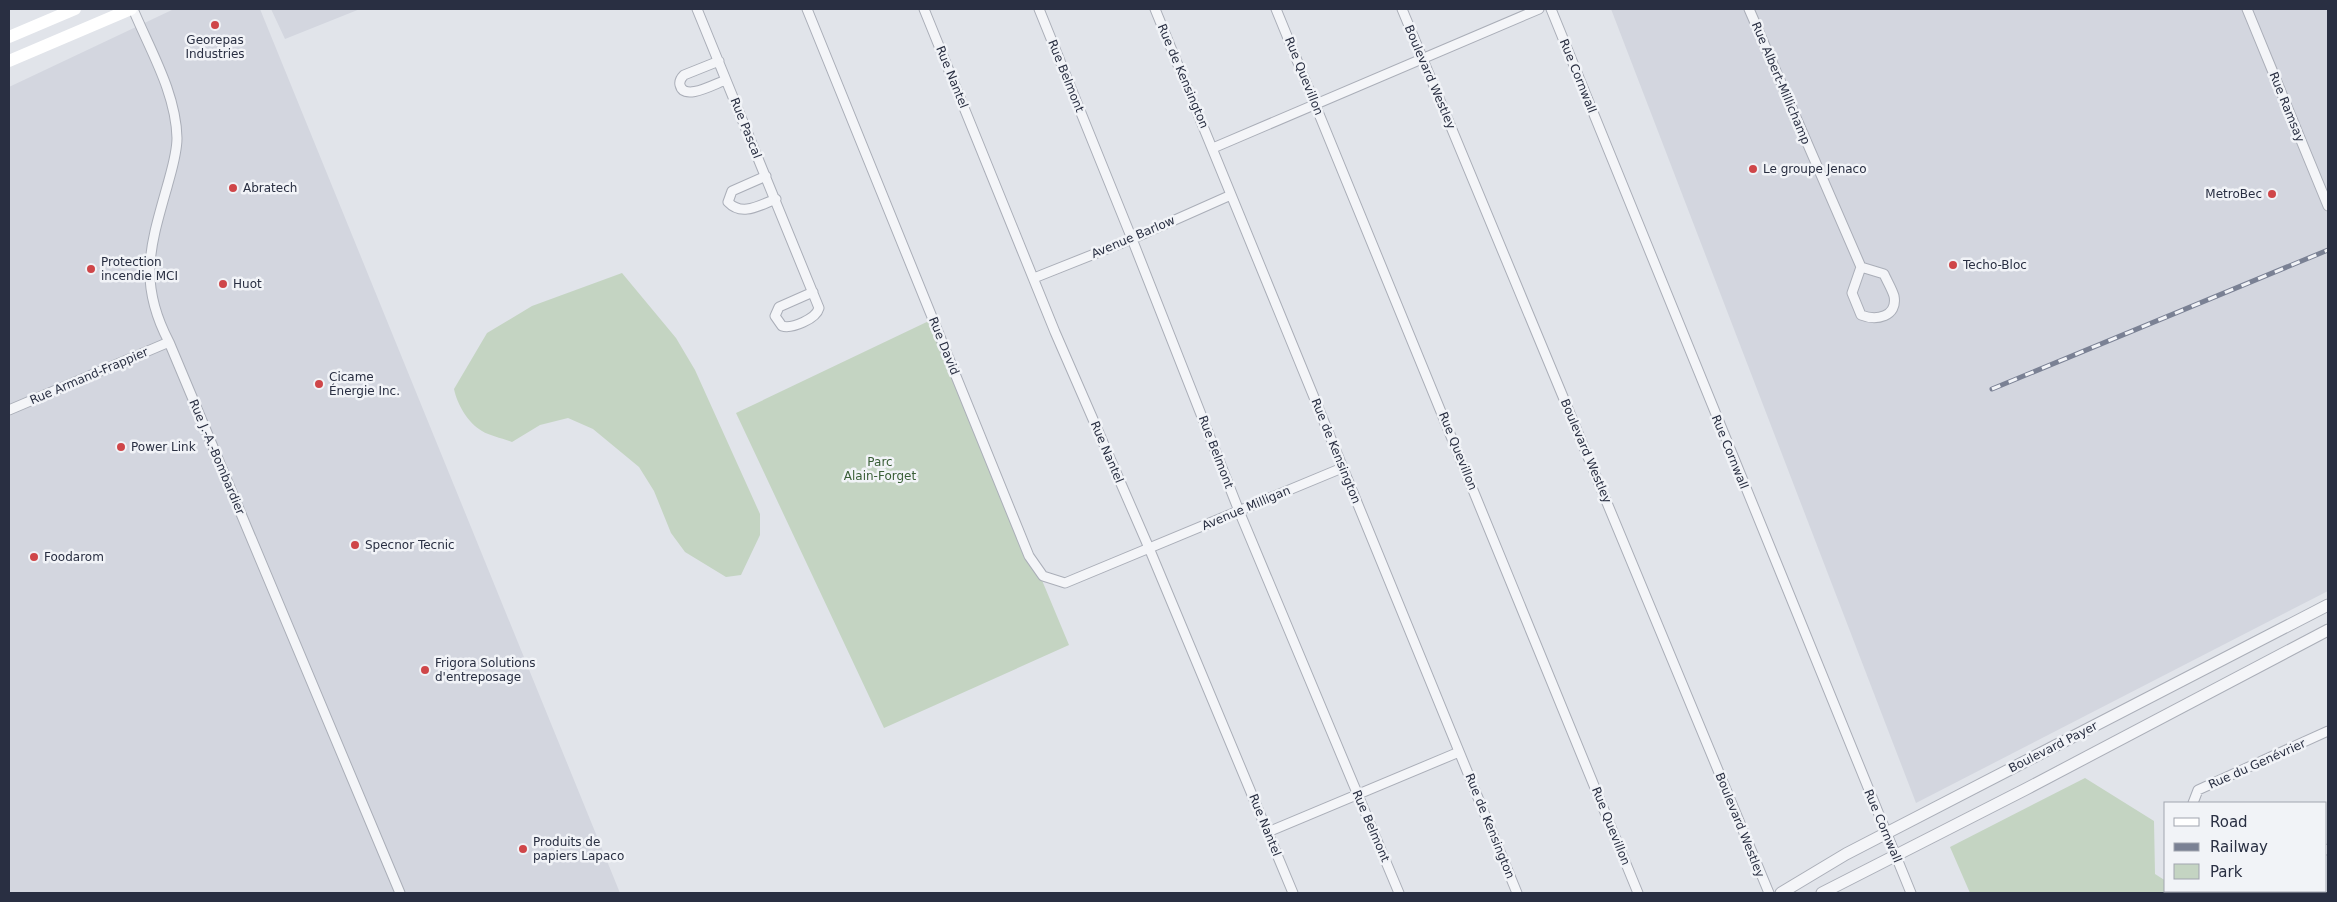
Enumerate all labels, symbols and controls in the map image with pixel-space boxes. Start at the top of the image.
marker: Georepas Industries [209,19,221,31]
street label: Rue Albert-Millichamp [1749,20,1813,146]
street label: Rue de Kensington [1155,22,1211,130]
street label: Boulevard Westley [1402,23,1458,131]
place label: Georepas Industries [185,33,245,61]
street label: Rue Quevillon [1282,35,1326,117]
street label: Rue Cornwall [1557,37,1599,115]
street label: Rue Belmont [1045,38,1087,115]
street label: Rue Nantel [933,44,971,110]
street label: Rue Ramsay [2267,70,2307,144]
street label: Rue Pascal [727,96,765,160]
place label: Le groupe Jenaco [1763,162,1867,176]
marker: Le groupe Jenaco [1747,163,1759,175]
place label: Abratech [243,181,297,195]
marker: Abratech [227,182,239,194]
place label: MetroBec [2205,187,2262,201]
marker: MetroBec [2266,188,2278,200]
street label: Avenue Barlow [1089,213,1177,261]
place label: Protection incendie MCI [101,255,178,283]
place label: Techo-Bloc [1962,258,2027,272]
marker: Techo-Bloc [1947,259,1959,271]
marker: Protection incendie MCI [85,263,97,275]
place label: Huot [233,277,262,291]
marker: Huot [217,278,229,290]
street label: Rue David [926,315,962,377]
street label: Rue Armand-Frappier [28,345,150,407]
place label: Cicame Énergie Inc. [329,370,400,398]
marker: Cicame Énergie Inc. [313,378,325,390]
street label: Rue de Kensington [1309,396,1363,506]
street label: Rue J.-A.-Bombardier [186,397,248,517]
street label: Boulevard Westley [1558,397,1614,505]
street label: Rue Quevillon [1436,410,1480,492]
street label: Rue Cornwall [1709,413,1751,491]
street label: Rue Belmont [1196,414,1236,491]
street label: Rue Nantel [1088,419,1126,485]
place label: Power Link [131,440,196,454]
marker: Power Link [115,441,127,453]
park label: Parc Alain-Forget [844,455,916,483]
street label: Avenue Milligan [1200,483,1292,533]
place label: Specnor Tecnic [365,538,455,552]
marker: Specnor Tecnic [349,539,361,551]
place label: Foodarom [44,550,104,564]
marker: Foodarom [28,551,40,563]
place label: Frigora Solutions d'entreposage [435,656,536,684]
marker: Frigora Solutions d'entreposage [419,664,431,676]
street label: Boulevard Payer [2006,718,2100,775]
street label: Rue du Genévrier [2206,736,2308,792]
street label: Rue de Kensington [1463,771,1517,881]
street label: Boulevard Westley [1713,771,1767,879]
street label: Rue Quevillon [1589,785,1633,867]
street label: Rue Cornwall [1861,787,1905,865]
street label: Rue Belmont [1350,788,1393,864]
street label: Rue Nantel [1246,792,1284,858]
legend [2164,802,2327,892]
text: Road [2210,813,2248,831]
place label: Produits de papiers Lapaco [533,835,624,863]
text: Railway [2210,838,2268,856]
marker: Produits de papiers Lapaco [517,843,529,855]
text: Park [2210,863,2243,881]

